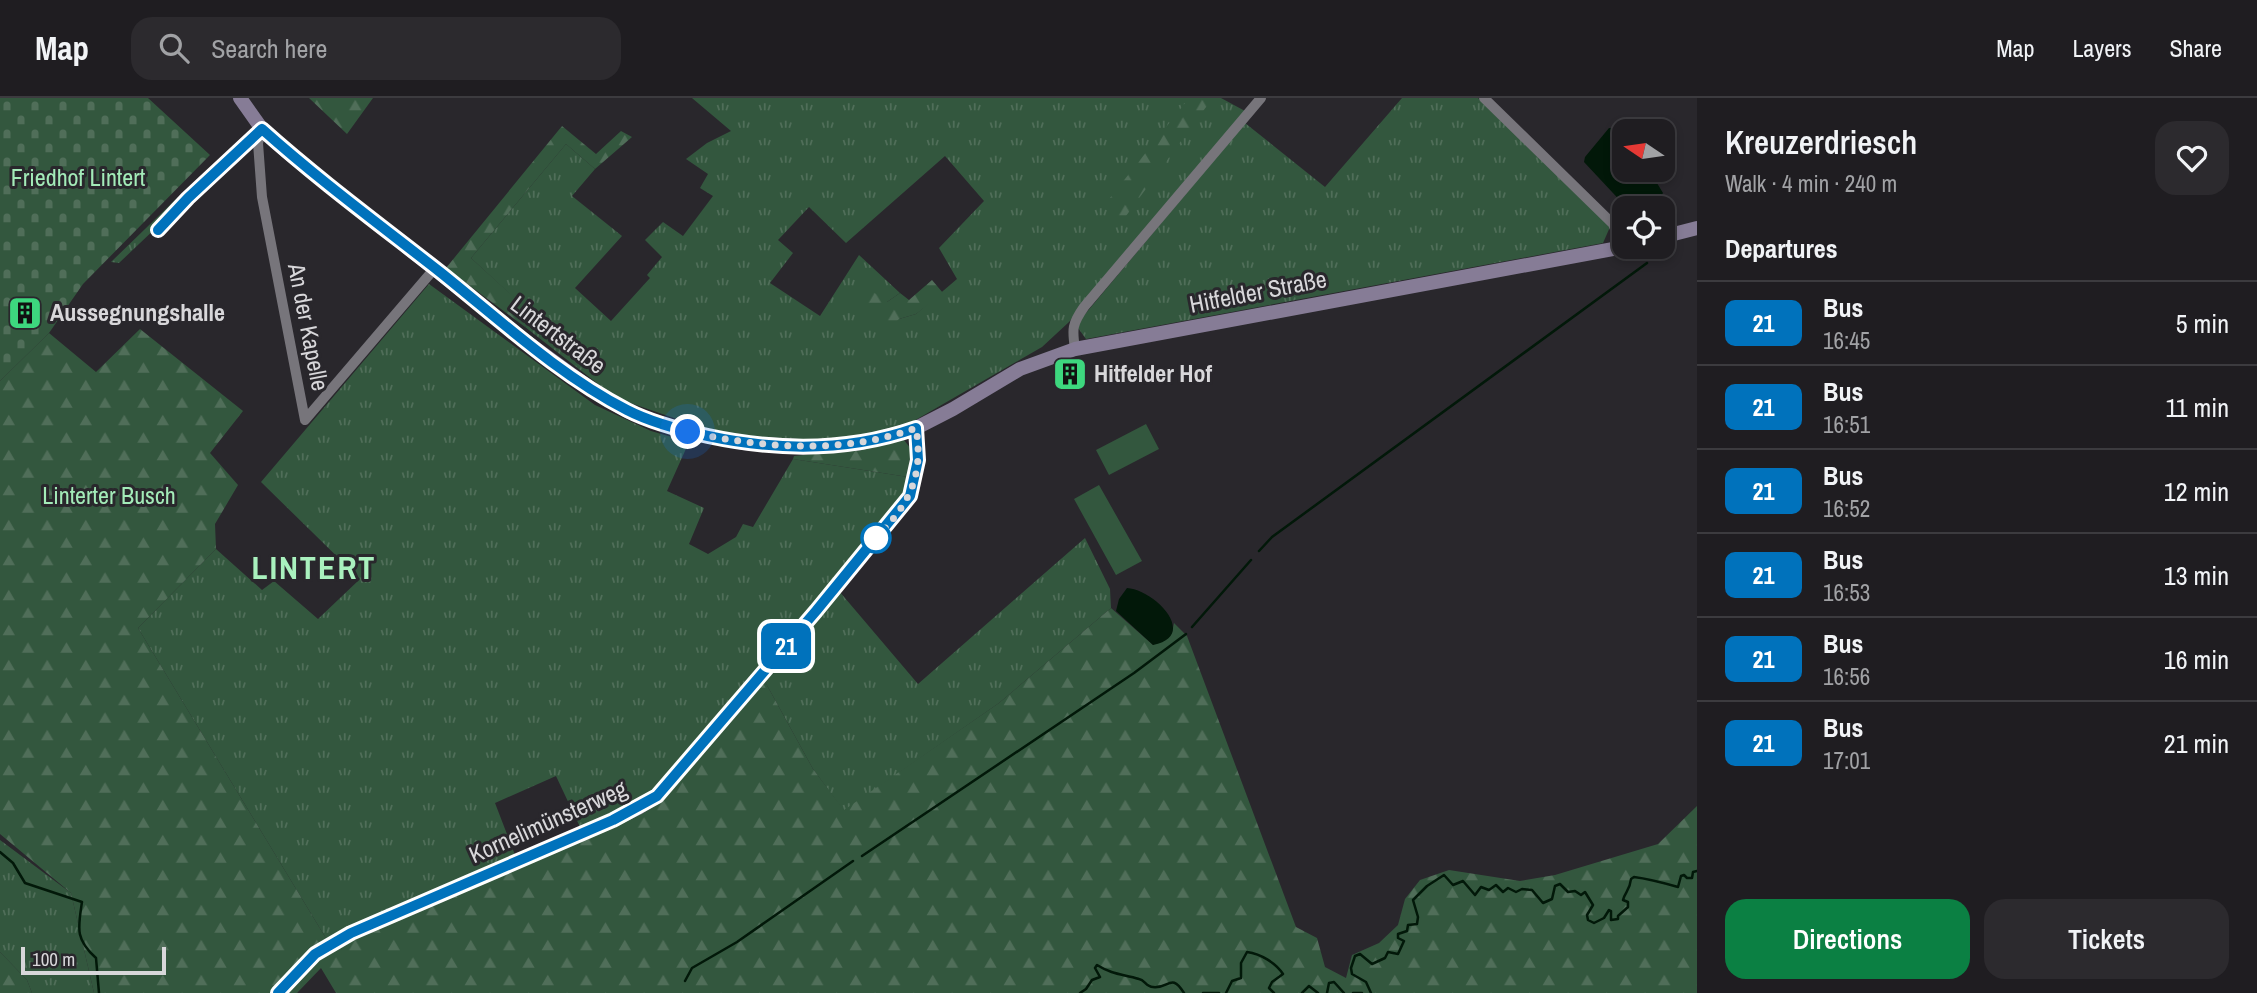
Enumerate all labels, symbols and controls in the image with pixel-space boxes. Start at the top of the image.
search box [131,17,621,80]
text: Map [35,26,89,70]
icon: search [155,29,193,67]
text: Search here [211,31,327,66]
text: Map [1996,32,2034,64]
text: Layers [2072,32,2131,64]
text: Share [2169,32,2222,64]
north arrow [1612,119,1675,182]
map controls [1612,119,1675,259]
text: Kreuzerdriesch [1725,120,1917,164]
button: heart [2155,121,2229,195]
park label: Friedhof Lintert [11,161,146,193]
text: Walk · 4 min · 240 m [1725,168,1897,199]
button: locate [1612,196,1675,259]
text: Departures [1725,231,1838,266]
street label: An der Kapelle [281,259,337,393]
street label: Hitfelder Straße [1187,262,1329,320]
street label: Lintertstraße [504,288,613,381]
text: Bus [1823,290,1863,325]
building icon: Aussegnungshalle [6,294,44,332]
place label: Aussegnungshalle [50,296,225,328]
text: 5 min [2176,306,2229,341]
text: 21 [1753,307,1774,339]
text: 16:45 [1823,325,1870,356]
building icon: Hitfelder Hof [1051,355,1089,393]
place label: Hitfelder Hof [1094,357,1213,389]
text: Bus [1823,374,1863,409]
text: 11 min [2165,390,2229,425]
text: 21 [1753,391,1774,423]
text: 16:51 [1823,409,1870,440]
your location [670,414,705,449]
text: Bus [1823,458,1863,493]
text: 12 min [2164,474,2229,509]
text: 21 [1753,475,1774,507]
park label: Linterter Busch [42,479,176,511]
text: 16:52 [1823,493,1870,524]
unlabelled marker [861,523,891,553]
text: Bus [1823,542,1863,577]
district label: LINTERT [252,546,376,589]
text: 13 min [2164,558,2229,593]
text: 21 [1753,559,1774,591]
text: 16:53 [1823,577,1870,608]
line badge: 21 [754,623,818,669]
text: Bus [1823,626,1863,661]
text: 21 [775,630,797,662]
text: 16 min [2164,642,2229,677]
text: 21 [1753,643,1774,675]
text: 16:56 [1823,661,1870,692]
text: Bus [1823,710,1863,745]
text: 21 min [2164,726,2229,761]
text: 21 [1753,727,1774,759]
text: 17:01 [1823,745,1870,776]
street label: Kornelimünsterweg [464,772,632,870]
button: Directions [1725,899,1970,979]
button: Tickets [1984,899,2229,979]
scale bar [21,944,166,976]
text: 100 m [32,946,75,972]

